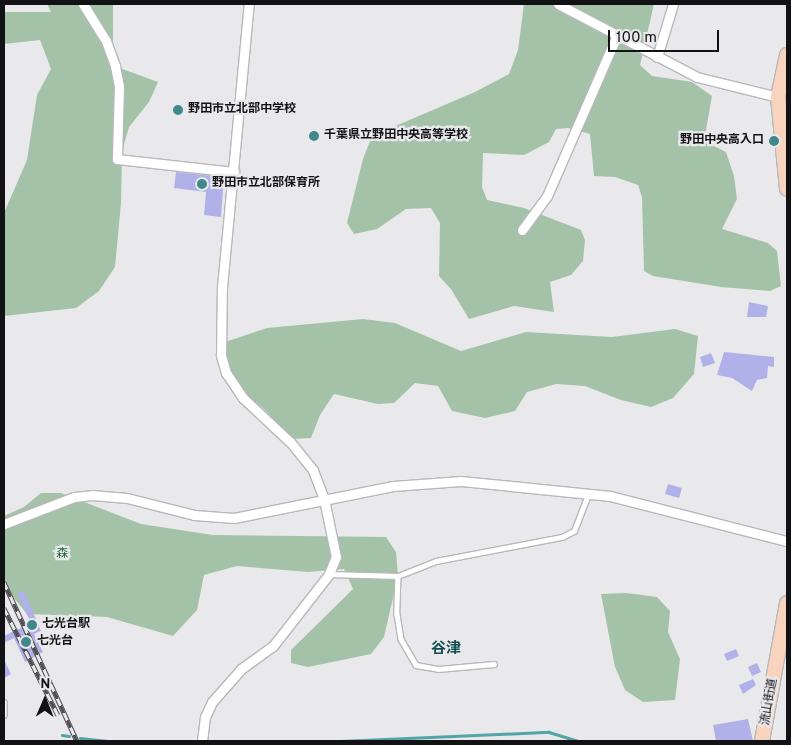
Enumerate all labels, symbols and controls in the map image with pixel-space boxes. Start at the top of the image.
scale bar [611,20,722,52]
text: 100 m [616,29,657,48]
place label: 野田市立北部中学校 [188,103,296,117]
marker: 野田市立北部中学校 [172,104,184,116]
place label: 千葉県立野田中央高等学校 [324,129,468,143]
marker: 千葉県立野田中央高等学校 [308,130,320,142]
place label: 野田中央高入口 [680,134,764,148]
marker: 野田中央高入口 [768,135,780,147]
place label: 野田市立北部保育所 [212,177,320,191]
marker: 野田市立北部保育所 [196,178,208,190]
park label: 森 [56,548,68,562]
place label: 七光台駅 [42,618,90,632]
marker: 七光台駅 [26,619,38,631]
marker: 七光台 [19,635,33,649]
place label: 七光台 [37,635,73,649]
district label: 谷津 [431,641,461,659]
north arrow [20,675,70,725]
text: N [40,676,50,693]
street label: 流山街道 [759,677,781,727]

